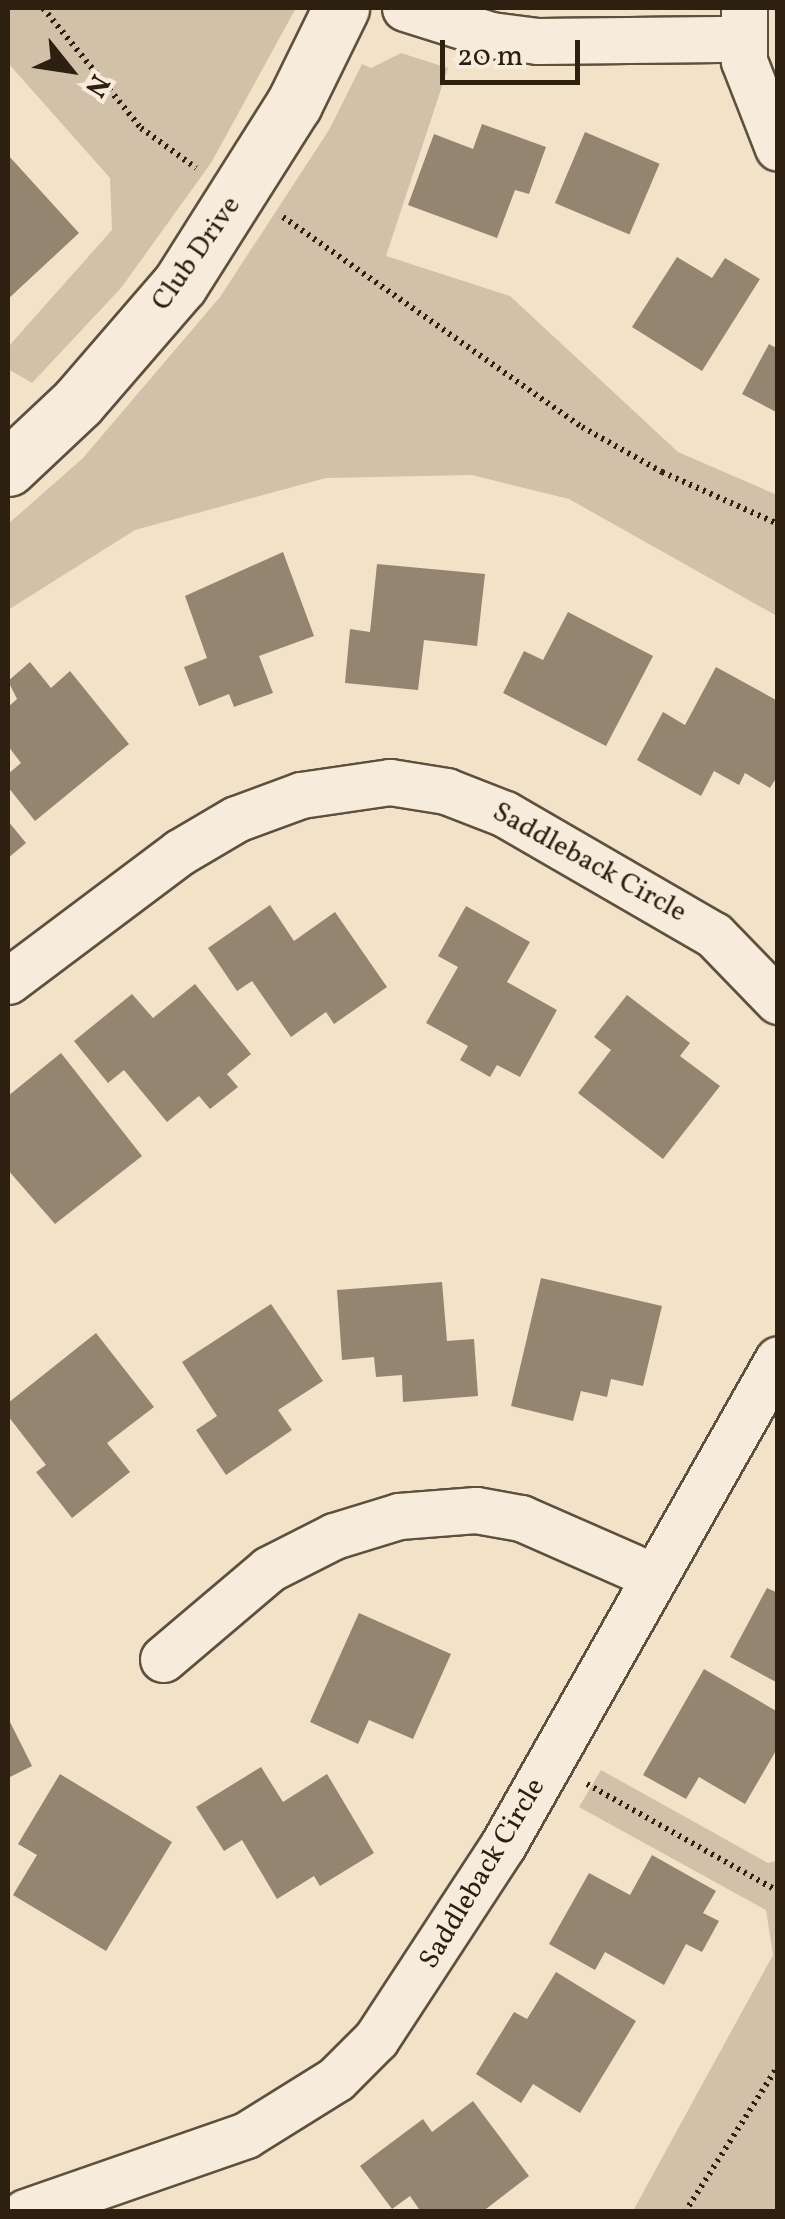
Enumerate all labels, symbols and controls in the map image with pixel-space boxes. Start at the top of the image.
north arrow [20,20,120,120]
scale bar [445,20,585,82]
text: 20 m [457,36,523,78]
text: N [74,67,118,104]
street label: Club Drive [145,190,249,318]
street label: Saddleback Circle [486,796,692,930]
street label: Saddleback Circle [413,1773,553,1975]

